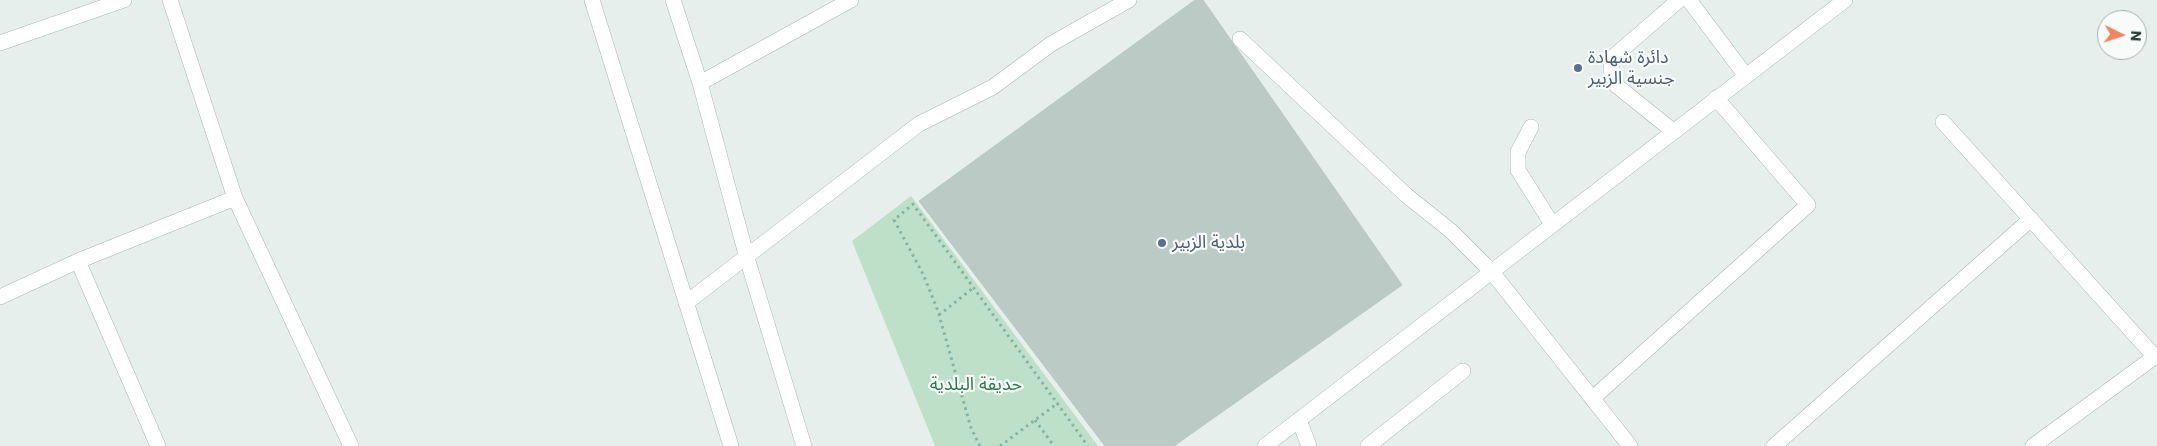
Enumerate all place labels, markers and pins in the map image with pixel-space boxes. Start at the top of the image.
place label: دائرة شهادة جنسية الزبير [1588,47,1675,90]
marker: دائرة شهادة جنسية الزبير [1572,62,1584,74]
place label: بلدية الزبير [1172,232,1245,254]
marker: بلدية الزبير [1156,237,1168,249]

